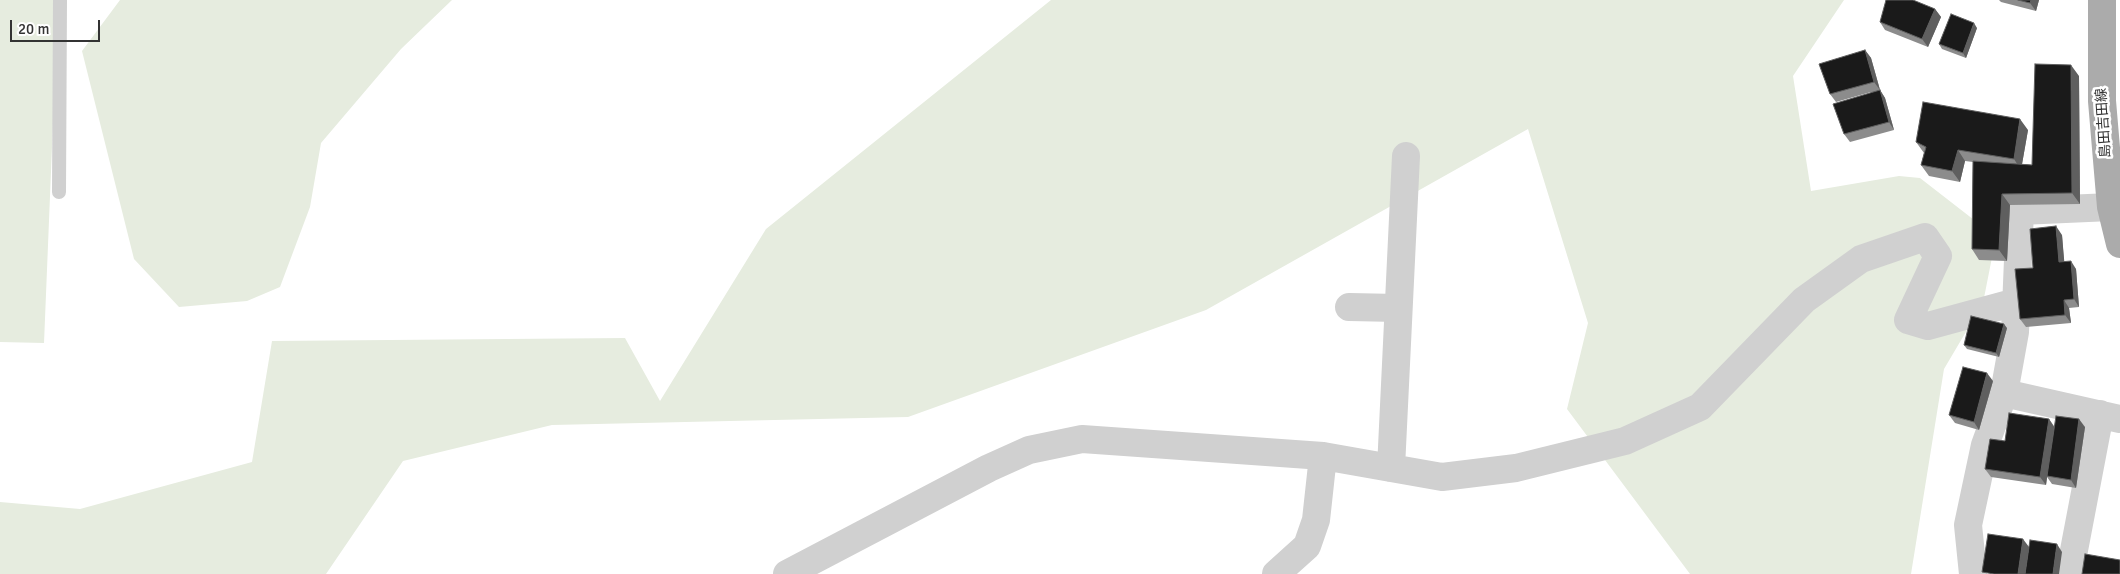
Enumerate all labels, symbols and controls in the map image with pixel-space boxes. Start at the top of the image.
scale bar [12,10,102,42]
text: 20 m [18,20,49,38]
street label: 島田吉田線 [2093,87,2115,159]

